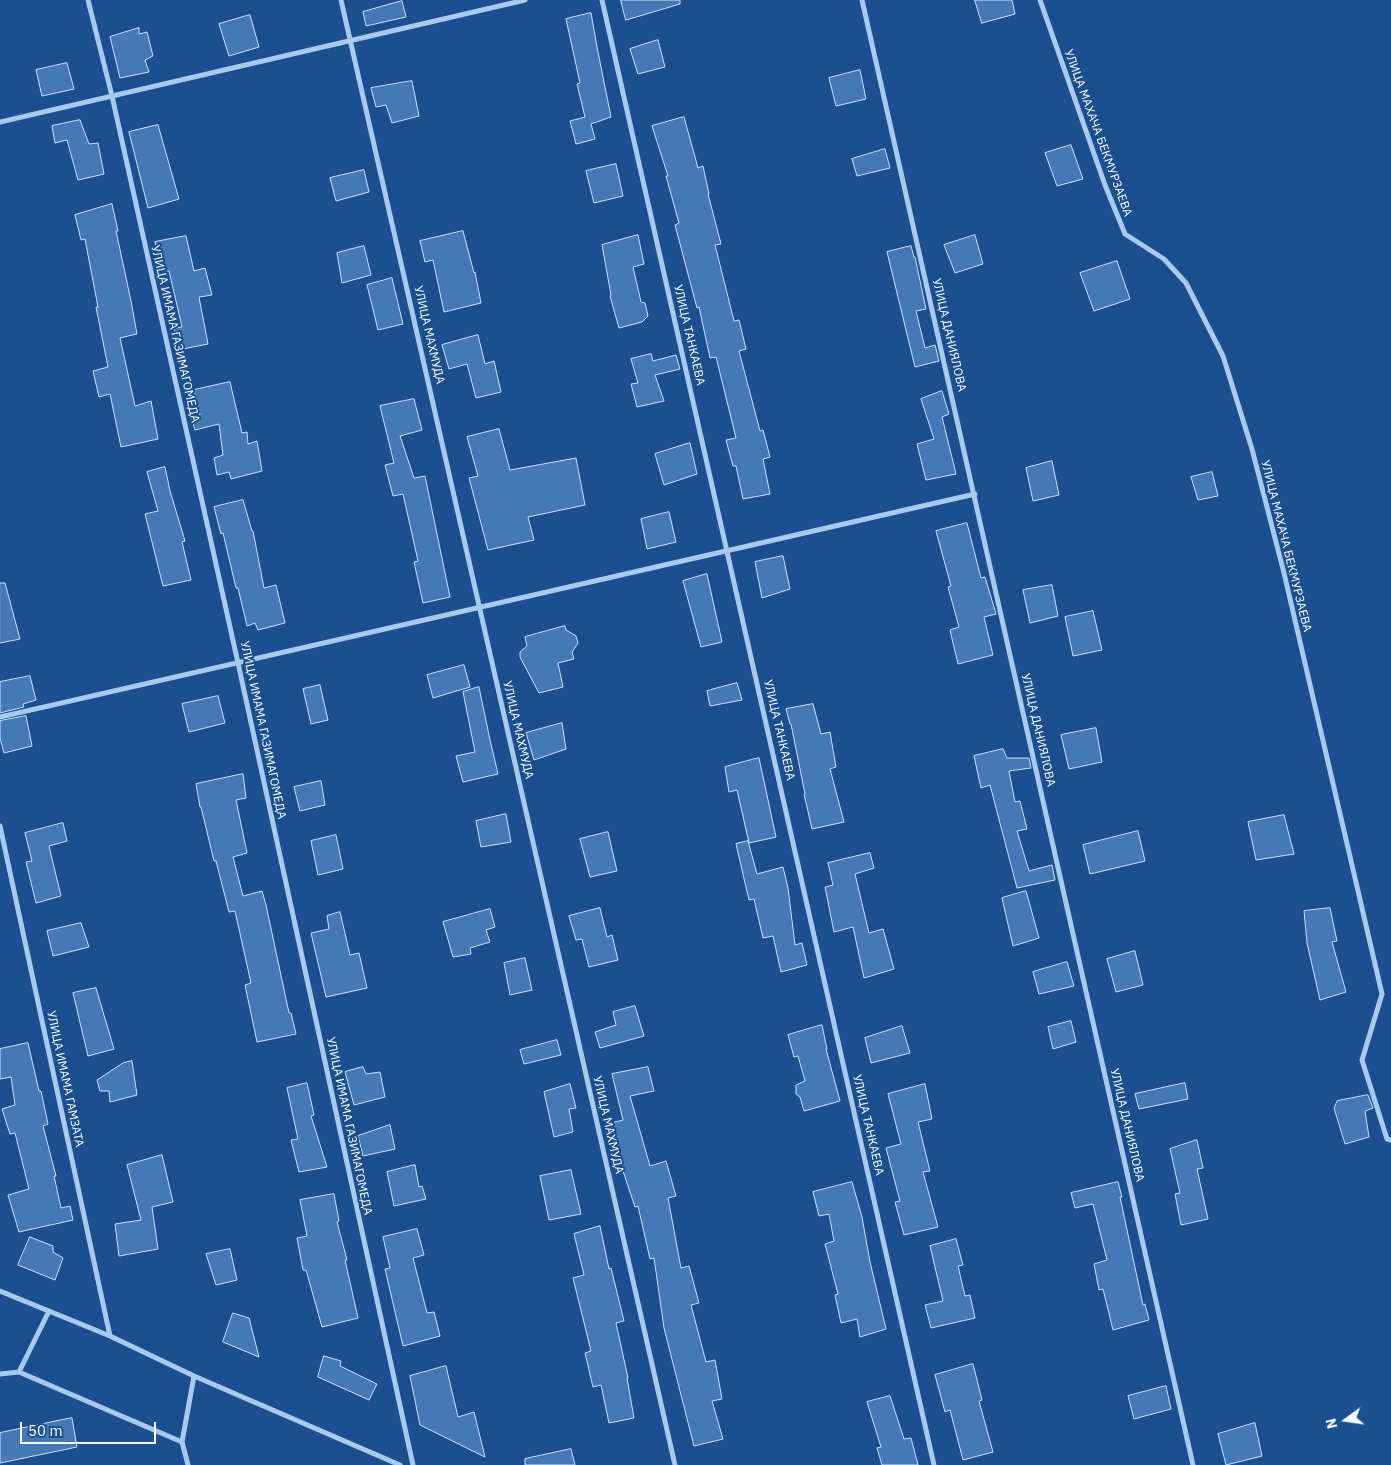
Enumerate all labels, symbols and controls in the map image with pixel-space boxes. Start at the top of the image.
street label: УЛИЦА МАХАЧА БЕКМУРЗАЕВА [1061,48,1135,218]
street label: УЛИЦА ИМАМА ГАЗИМАГОМЕДА [148,244,202,424]
street label: УЛИЦА ДАНИЯЛОВА [929,277,969,393]
street label: УЛИЦА ТАНКАЕВА [670,283,708,387]
street label: УЛИЦА МАХМУДА [411,285,447,385]
street label: УЛИЦА МАХАЧА БЕКМУРЗАЕВА [1258,459,1314,633]
street label: УЛИЦА ИМАМА ГАЗИМАГОМЕДА [237,640,289,820]
street label: УЛИЦА ДАНИЯЛОВА [1018,672,1058,788]
street label: УЛИЦА ТАНКАЕВА [760,678,798,782]
street label: УЛИЦА МАХМУДА [500,680,536,780]
street label: УЛИЦА ИМАМА ГАМЗАТА [44,1010,86,1148]
street label: УЛИЦА ИМАМА ГАЗИМАГОМЕДА [323,1036,375,1216]
street label: УЛИЦА ДАНИЯЛОВА [1107,1067,1147,1183]
street label: УЛИЦА ТАНКАЕВА [849,1073,887,1177]
street label: УЛИЦА МАХМУДА [590,1075,626,1175]
north arrow [1321,1395,1371,1445]
scale bar [22,1412,159,1444]
text: N [1321,1417,1341,1431]
text: 50 m [28,1421,63,1440]

